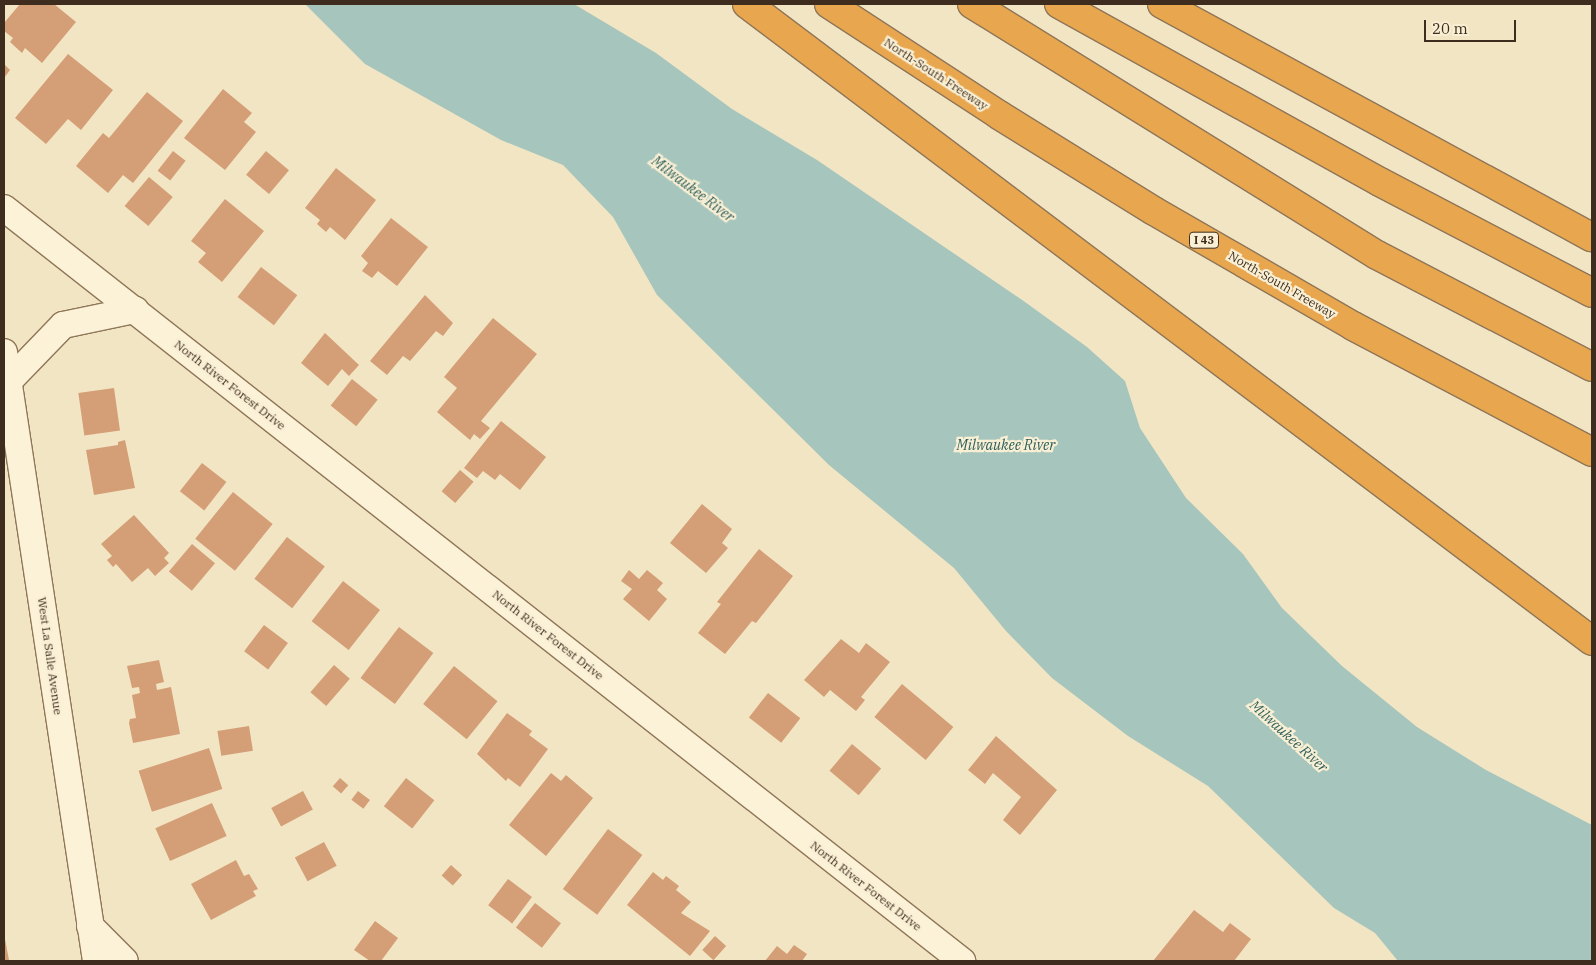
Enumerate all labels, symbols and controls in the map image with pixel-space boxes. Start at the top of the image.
scale bar [1426,10,1518,42]
text: 20 m [1432,19,1468,38]
street label: North-South Freeway [881,35,991,113]
water label: Milwaukee River [648,153,738,225]
road number: I 43 [1189,232,1219,248]
street label: North-South Freeway [1226,249,1338,321]
street label: North River Forest Drive [171,337,289,433]
water label: Milwaukee River [957,437,1055,453]
street label: North River Forest Drive [489,587,607,683]
street label: West La Salle Avenue [35,596,65,716]
water label: Milwaukee River [1247,697,1331,775]
street label: North River Forest Drive [807,838,925,934]

